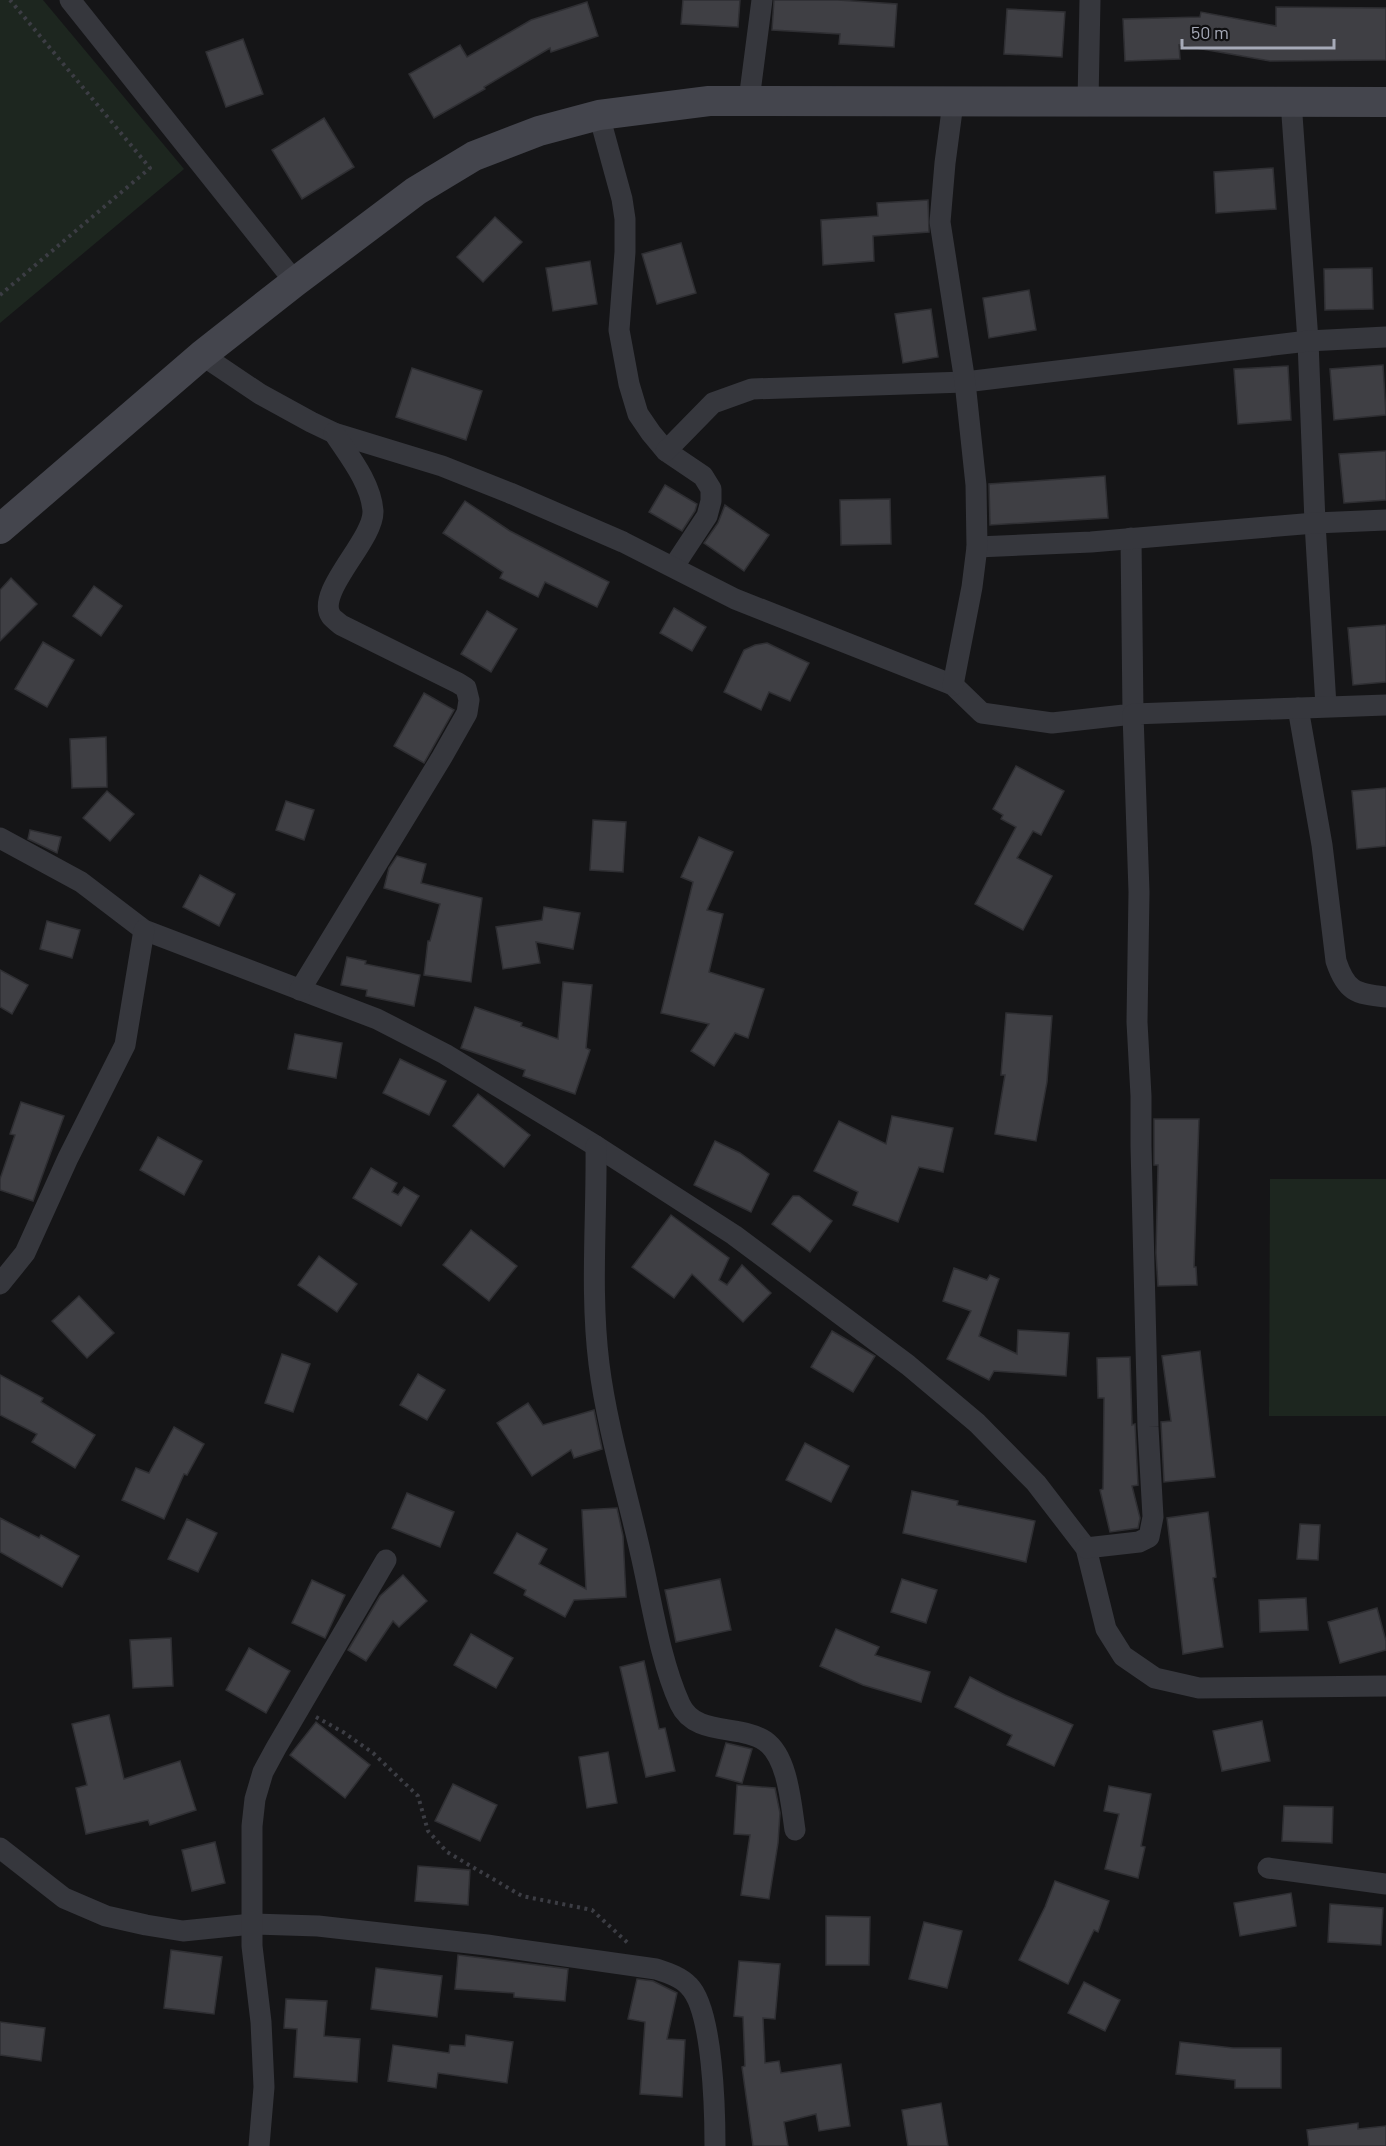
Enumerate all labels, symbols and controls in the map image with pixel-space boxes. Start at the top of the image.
scale bar [1182,12,1334,50]
text: 50 m [1191,21,1229,43]

